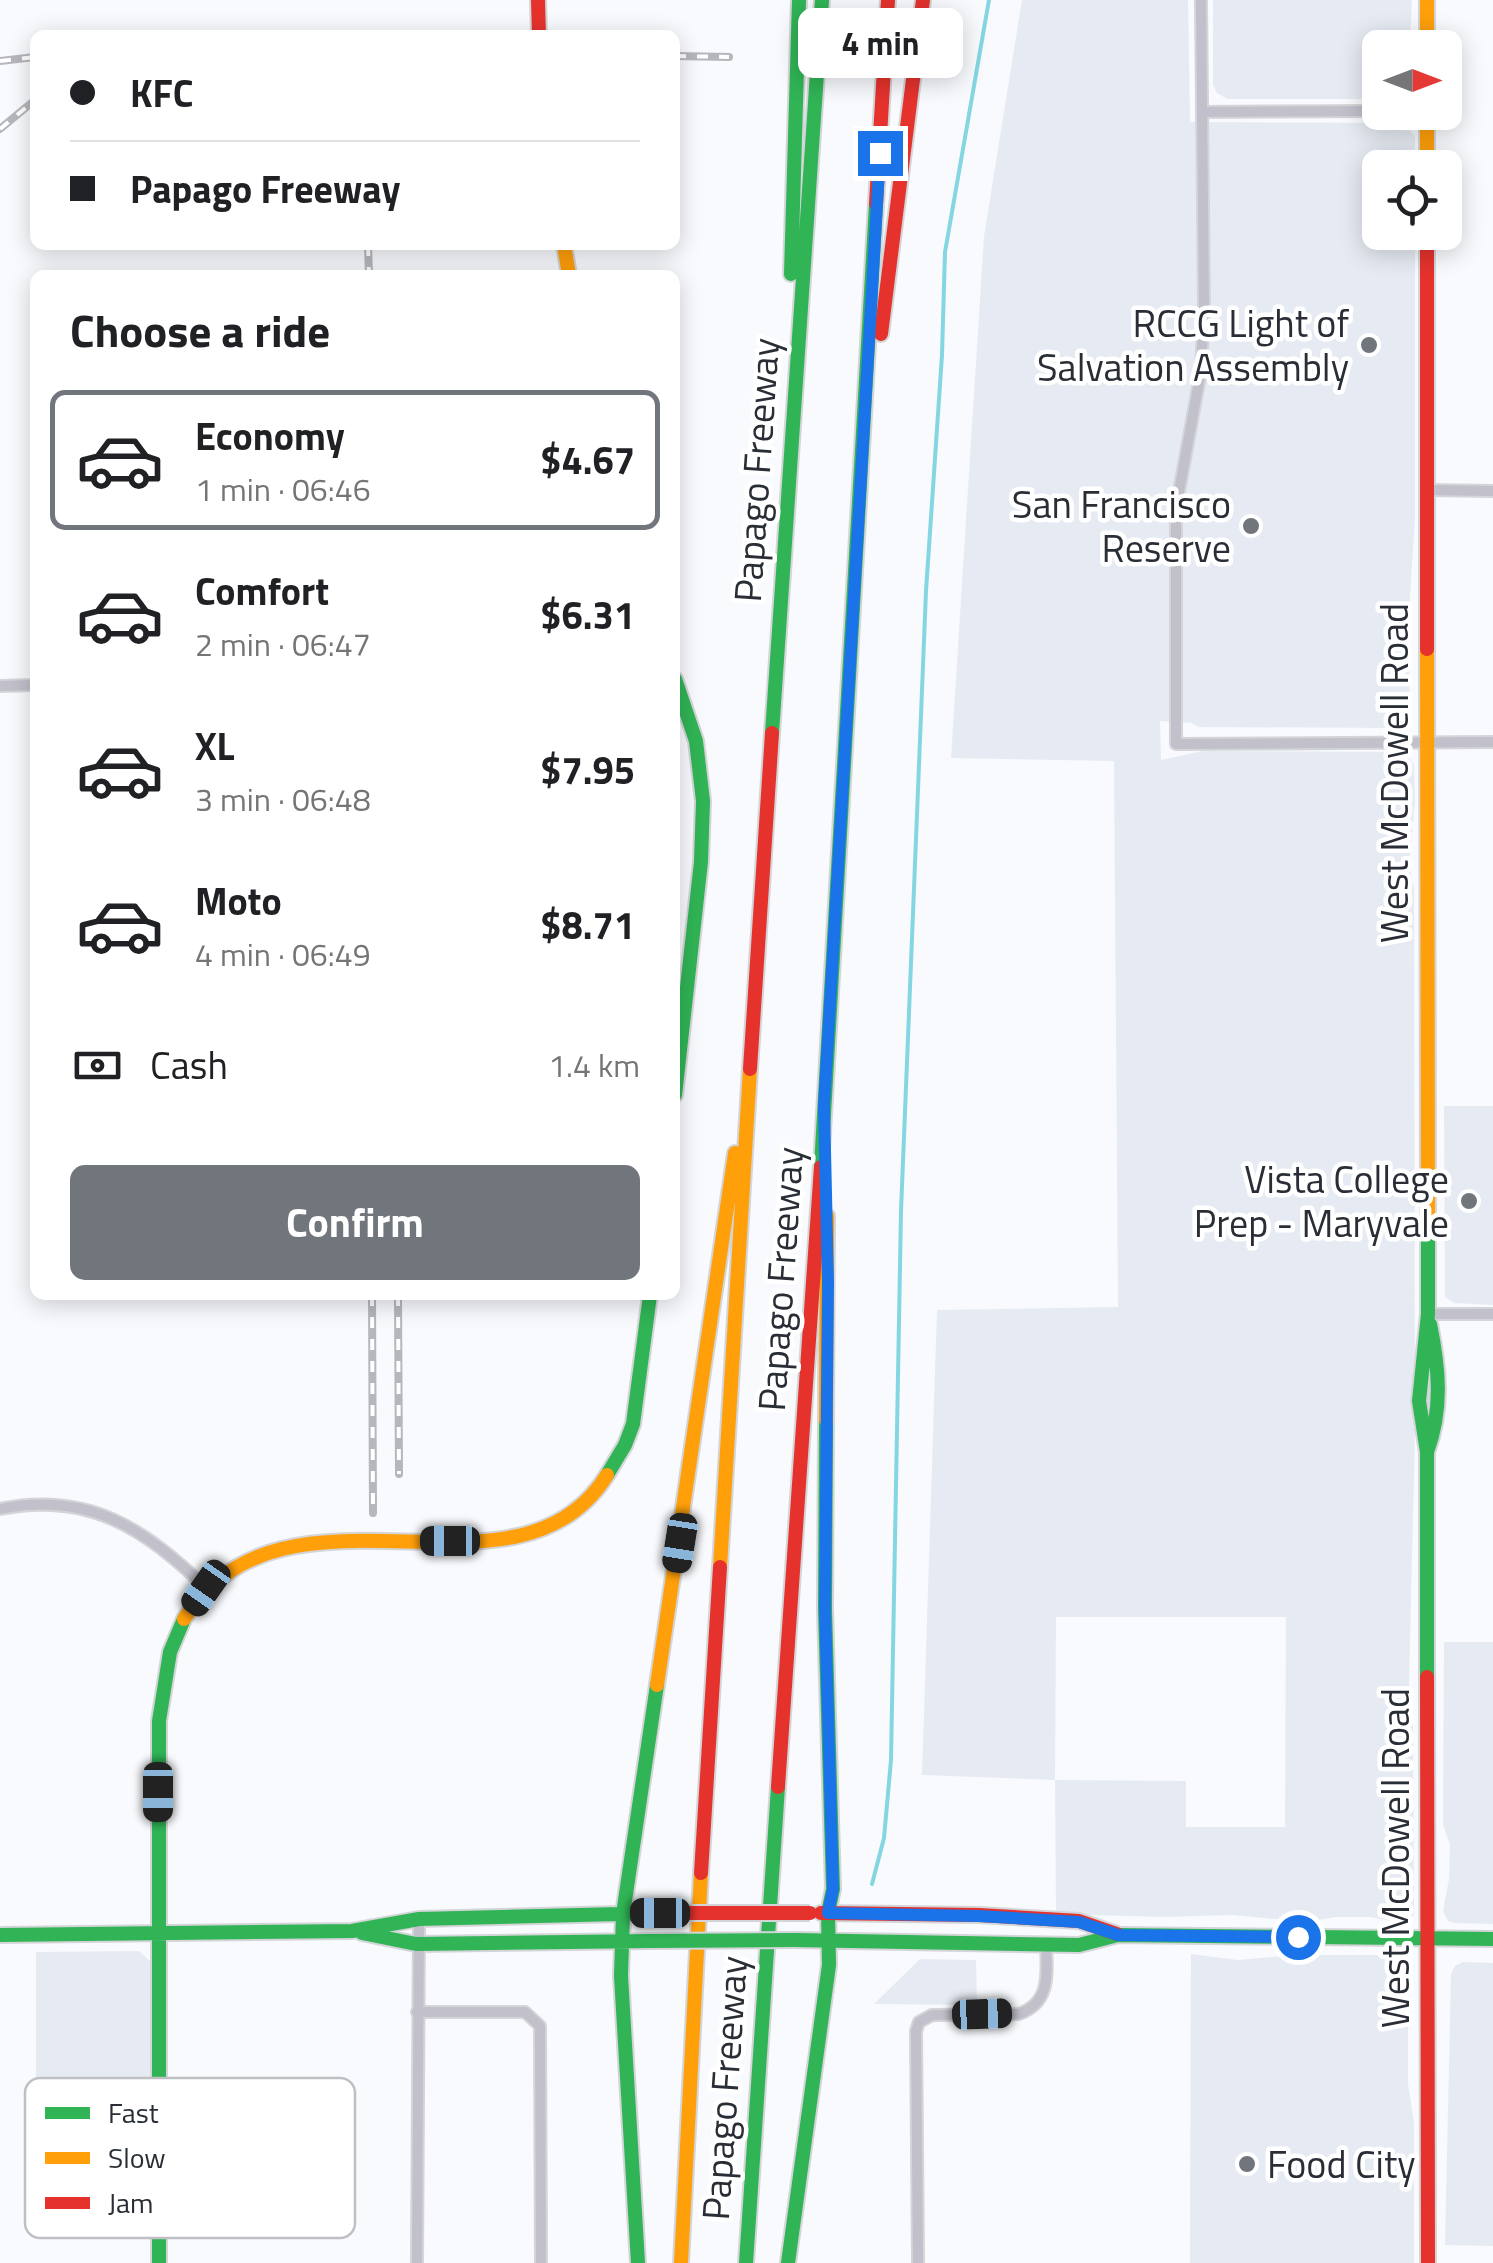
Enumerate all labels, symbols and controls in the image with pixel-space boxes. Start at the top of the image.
callout: 4 min [798,8,962,78]
text: 4 min [842,19,919,67]
north arrow [1362,30,1462,130]
map controls [1362,30,1462,250]
text: KFC [130,64,193,122]
route end [858,131,903,176]
button: locate [1362,150,1462,250]
text: Papago Freeway [130,160,401,218]
place label: RCCG Light of Salvation Assembly [1037,294,1349,396]
text: Choose a ride [70,296,330,364]
marker: RCCG Light of Salvation Assembly [1358,334,1380,356]
street label: Papago Freeway [718,336,794,604]
text: Economy [195,407,345,465]
icon: car [75,415,165,505]
text: $4.67 [540,431,635,489]
text: 1 min · 06:46 [195,465,371,513]
place label: San Francisco Reserve [1012,475,1231,577]
marker: San Francisco Reserve [1240,515,1262,537]
text: Comfort [195,562,329,620]
icon: car [75,570,165,660]
text: $6.31 [540,586,635,644]
street label: West McDowell Road [1365,603,1423,943]
text: 2 min · 06:47 [195,620,371,668]
text: XL [195,717,235,775]
icon: car [75,725,165,815]
text: $7.95 [540,741,635,799]
text: 3 min · 06:48 [195,775,371,823]
text: Moto [195,872,282,930]
icon: car [75,880,165,970]
text: $8.71 [540,896,635,954]
text: 4 min · 06:49 [195,930,371,978]
text: Cash [150,1036,228,1094]
icon: cash [70,1038,125,1093]
text: 1.4 km [548,1041,640,1089]
street label: Papago Freeway [742,1145,818,1413]
place label: Vista College Prep - Maryvale [1194,1150,1449,1252]
button: Confirm [70,1165,640,1280]
marker: Vista College Prep - Maryvale [1458,1190,1480,1212]
car [660,1511,700,1575]
car [420,1526,480,1556]
car [177,1555,235,1621]
street label: West McDowell Road [1366,1688,1424,2028]
car [143,1762,173,1822]
car [630,1898,690,1928]
route start [1276,1915,1321,1960]
street label: Papago Freeway [686,1954,762,2222]
car [951,1998,1013,2030]
legend [25,2078,355,2238]
text: Fast [108,2091,159,2134]
place label: Food City [1267,2135,1416,2193]
text: Slow [108,2136,166,2179]
marker: Food City [1236,2153,1258,2175]
text: Jam [108,2181,154,2224]

